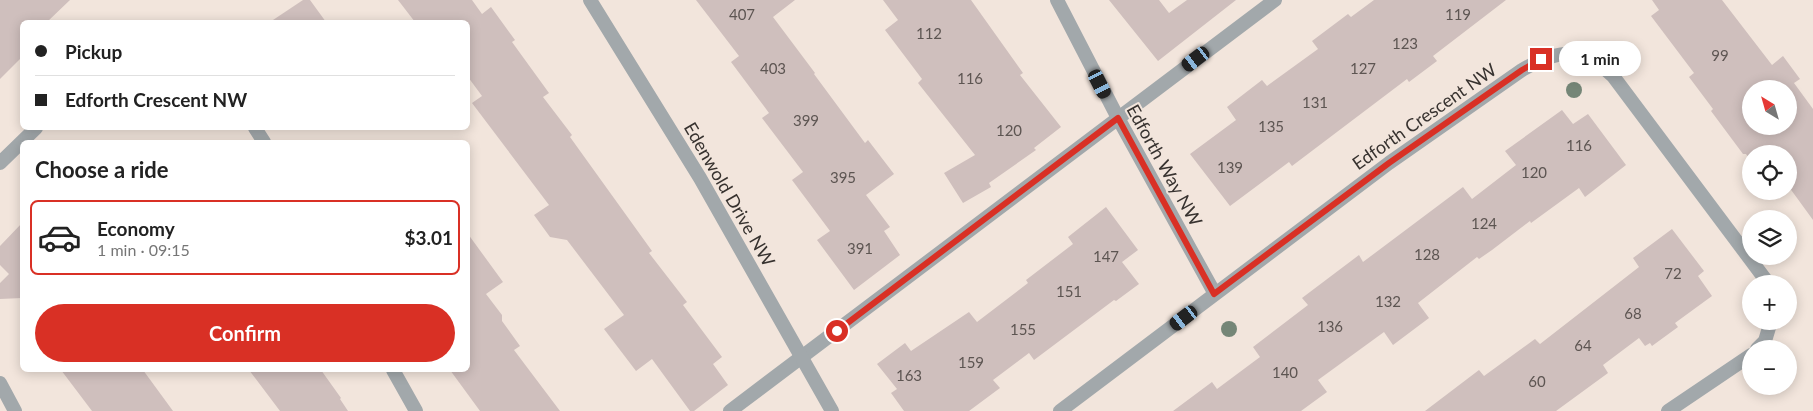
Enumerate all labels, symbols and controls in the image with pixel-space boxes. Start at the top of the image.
house number: 407 [729,5,755,23]
house number: 119 [1445,5,1471,23]
house number: 112 [916,24,942,42]
house number: 123 [1392,34,1418,52]
text: Pickup [65,40,122,63]
callout: 1 min [1558,42,1641,76]
car [1179,44,1212,74]
house number: 99 [1711,46,1729,64]
route end [1530,48,1552,70]
text: 1 min [1580,49,1620,68]
street label: Edforth Crescent NW [1348,58,1501,174]
house number: 403 [760,59,786,77]
house number: 127 [1350,59,1376,77]
car [1086,67,1113,101]
house number: 116 [957,69,983,87]
north arrow [1742,80,1798,135]
map controls [1742,80,1797,395]
text: Edforth Crescent NW [65,88,247,111]
house number: 131 [1302,93,1328,111]
street label: Edforth Way NW [1122,100,1208,230]
house number: 399 [793,111,819,129]
house number: 135 [1258,117,1284,135]
street label: Edenwold Drive NW [680,118,780,270]
house number: 120 [996,121,1022,139]
house number: 116 [1566,136,1592,154]
button: locate [1742,145,1797,200]
text: Choose a ride [35,156,169,183]
house number: 139 [1217,158,1243,176]
house number: 120 [1521,163,1547,181]
house number: 395 [830,168,856,186]
button: layers [1742,210,1797,265]
house number: 124 [1471,214,1497,232]
icon: car [37,215,82,260]
text: Economy [97,217,175,240]
text: $3.01 [404,226,453,249]
house number: 391 [847,239,873,257]
text: 1 min · 09:15 [97,240,190,259]
house number: 128 [1414,245,1440,263]
house number: 147 [1093,247,1119,265]
house number: 72 [1664,264,1682,282]
button: + [1742,275,1797,330]
house number: 151 [1056,282,1082,300]
house number: 132 [1375,292,1401,310]
car [1167,303,1200,333]
button: Confirm [35,304,455,362]
house number: 68 [1624,304,1642,322]
house number: 136 [1317,317,1343,335]
route start [826,320,848,342]
house number: 155 [1010,320,1036,338]
house number: 64 [1574,336,1592,354]
button: − [1742,340,1797,395]
house number: 159 [958,353,984,371]
house number: 140 [1272,363,1298,381]
house number: 163 [896,366,922,384]
house number: 60 [1528,372,1546,390]

